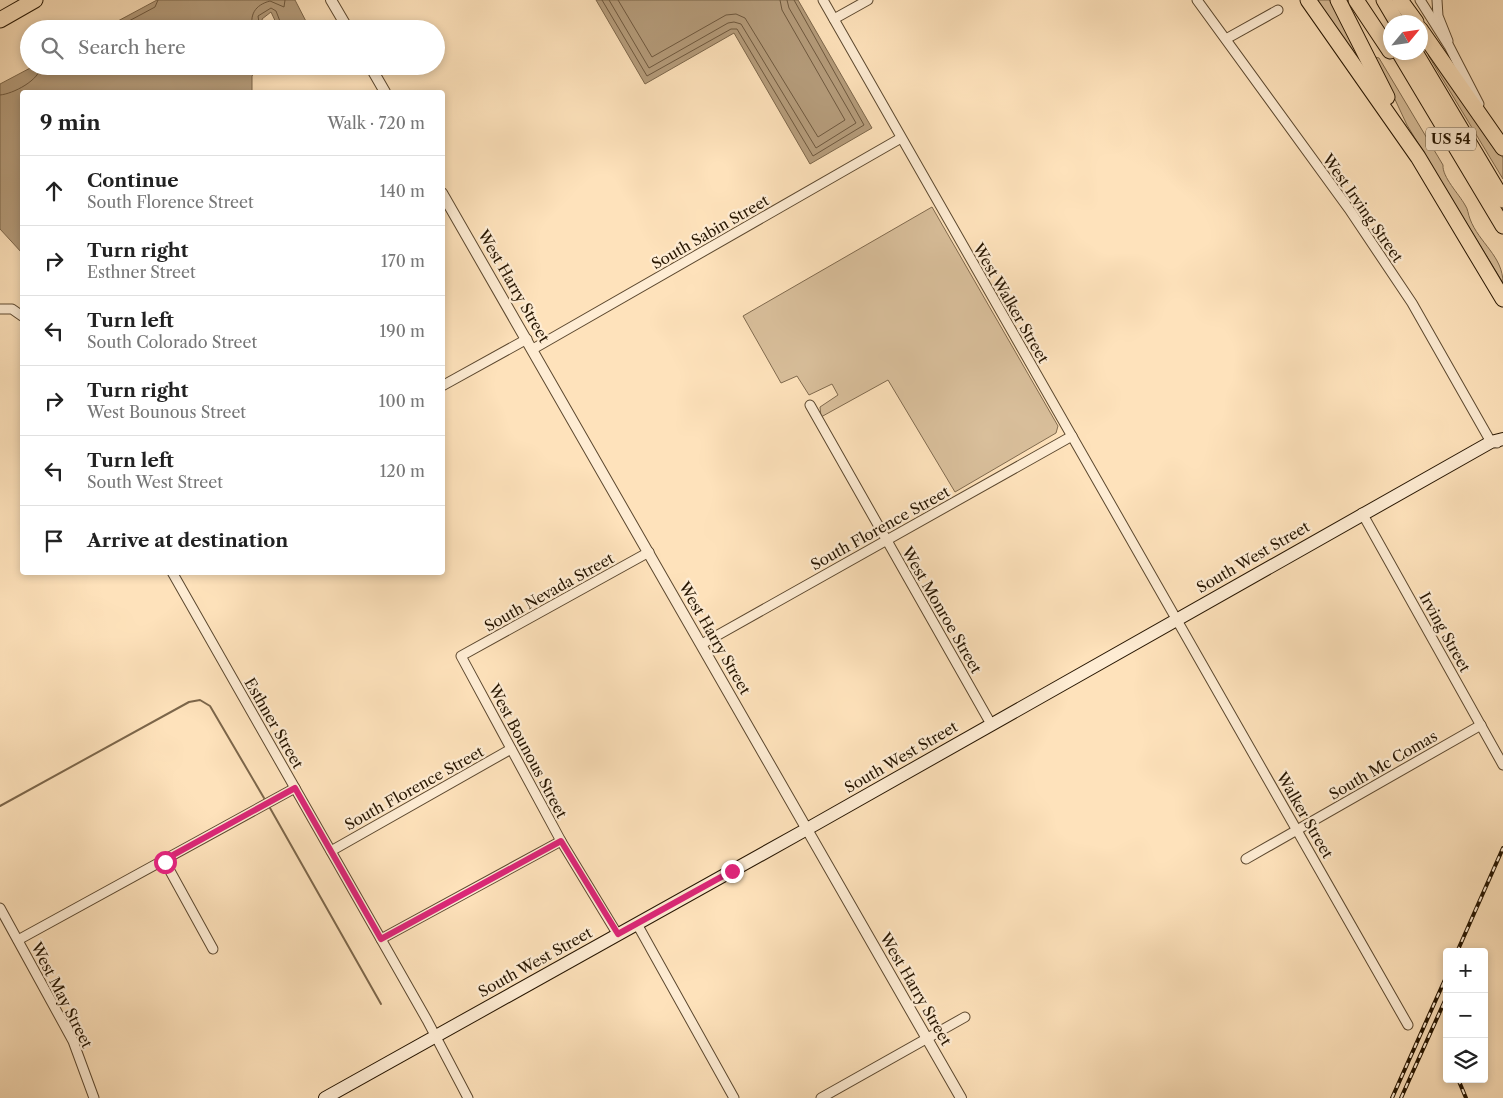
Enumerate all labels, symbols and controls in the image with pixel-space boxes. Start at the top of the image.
north arrow [1383,15,1428,60]
search box [20,20,445,75]
icon: search [38,34,66,62]
text: Search here [78,36,186,59]
text: 9 min [40,110,101,135]
text: Walk · 720 m [327,113,425,133]
road number: US 54 [1426,128,1476,150]
street label: West Irving Street [1318,149,1408,266]
text: Continue [87,169,179,192]
icon: ahead [40,177,68,205]
text: 140 m [380,181,425,201]
street label: South Sabin Street [648,190,773,273]
text: South Florence Street [87,192,254,212]
street label: West Harry Street [474,225,554,346]
text: Turn right [87,239,188,262]
street label: West Walker Street [968,239,1053,367]
icon: right [40,247,68,275]
text: 170 m [381,251,425,271]
text: Esthner Street [87,262,196,282]
text: Turn left [87,309,174,332]
icon: left [40,317,68,345]
text: 190 m [380,321,425,341]
text: South Colorado Street [87,332,257,352]
text: Turn right [87,379,188,402]
icon: right [40,387,68,415]
text: 100 m [379,391,425,411]
text: West Bounous Street [87,402,246,422]
text: Turn left [87,449,174,472]
icon: left [40,457,68,485]
text: 120 m [380,461,425,481]
text: South West Street [87,472,223,492]
street label: South Florence Street [807,482,954,574]
street label: South West Street [1193,517,1313,597]
icon: arrive [40,527,68,555]
text: Arrive at destination [87,529,288,552]
street label: West Monroe Street [898,543,986,677]
street label: South Nevada Street [481,548,618,636]
street label: West Harry Street [675,577,755,698]
street label: Irving Street [1415,589,1475,676]
street label: Esthner Street [240,674,308,772]
street label: West Bounous Street [484,680,572,822]
street label: South West Street [841,717,961,797]
street label: South Mc Comas [1325,726,1441,804]
street label: South Florence Street [341,742,488,834]
street label: Walker Street [1272,768,1338,862]
route start [154,851,177,874]
route end [721,860,744,883]
street label: South West Street [475,922,596,1001]
street label: West Harry Street [876,928,956,1049]
street label: West May Street [27,938,97,1052]
map controls [1443,948,1488,1083]
button: + [1443,948,1488,993]
button: − [1443,993,1488,1038]
button: layers [1443,1038,1488,1083]

